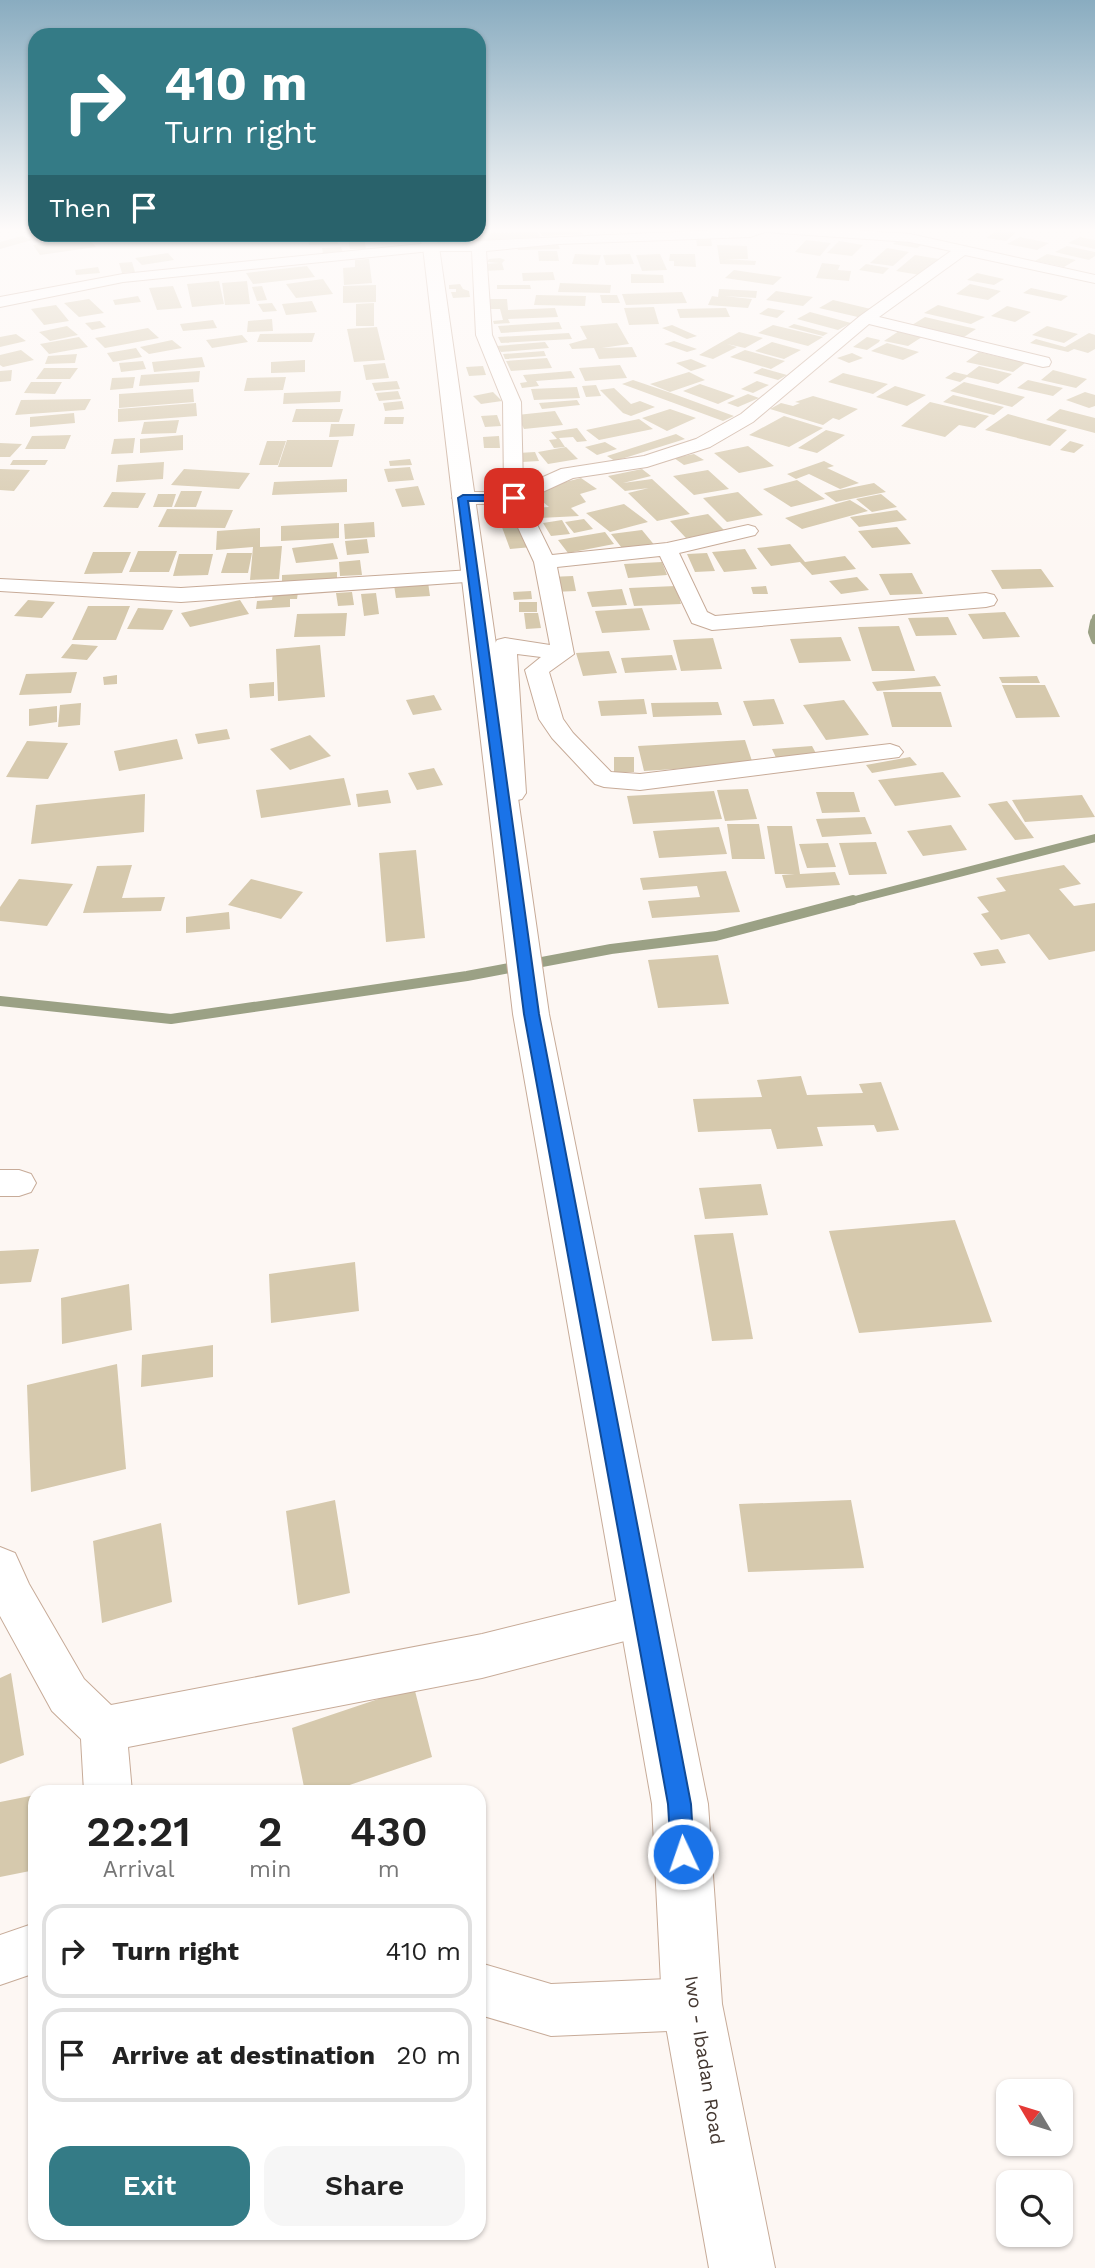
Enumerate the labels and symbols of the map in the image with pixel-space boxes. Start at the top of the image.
pin [484,468,544,528]
position arrow [646,1817,720,1891]
street label: Iwo - Ibadan Road [680,1974,729,2146]
north arrow [996,2079,1073,2156]

